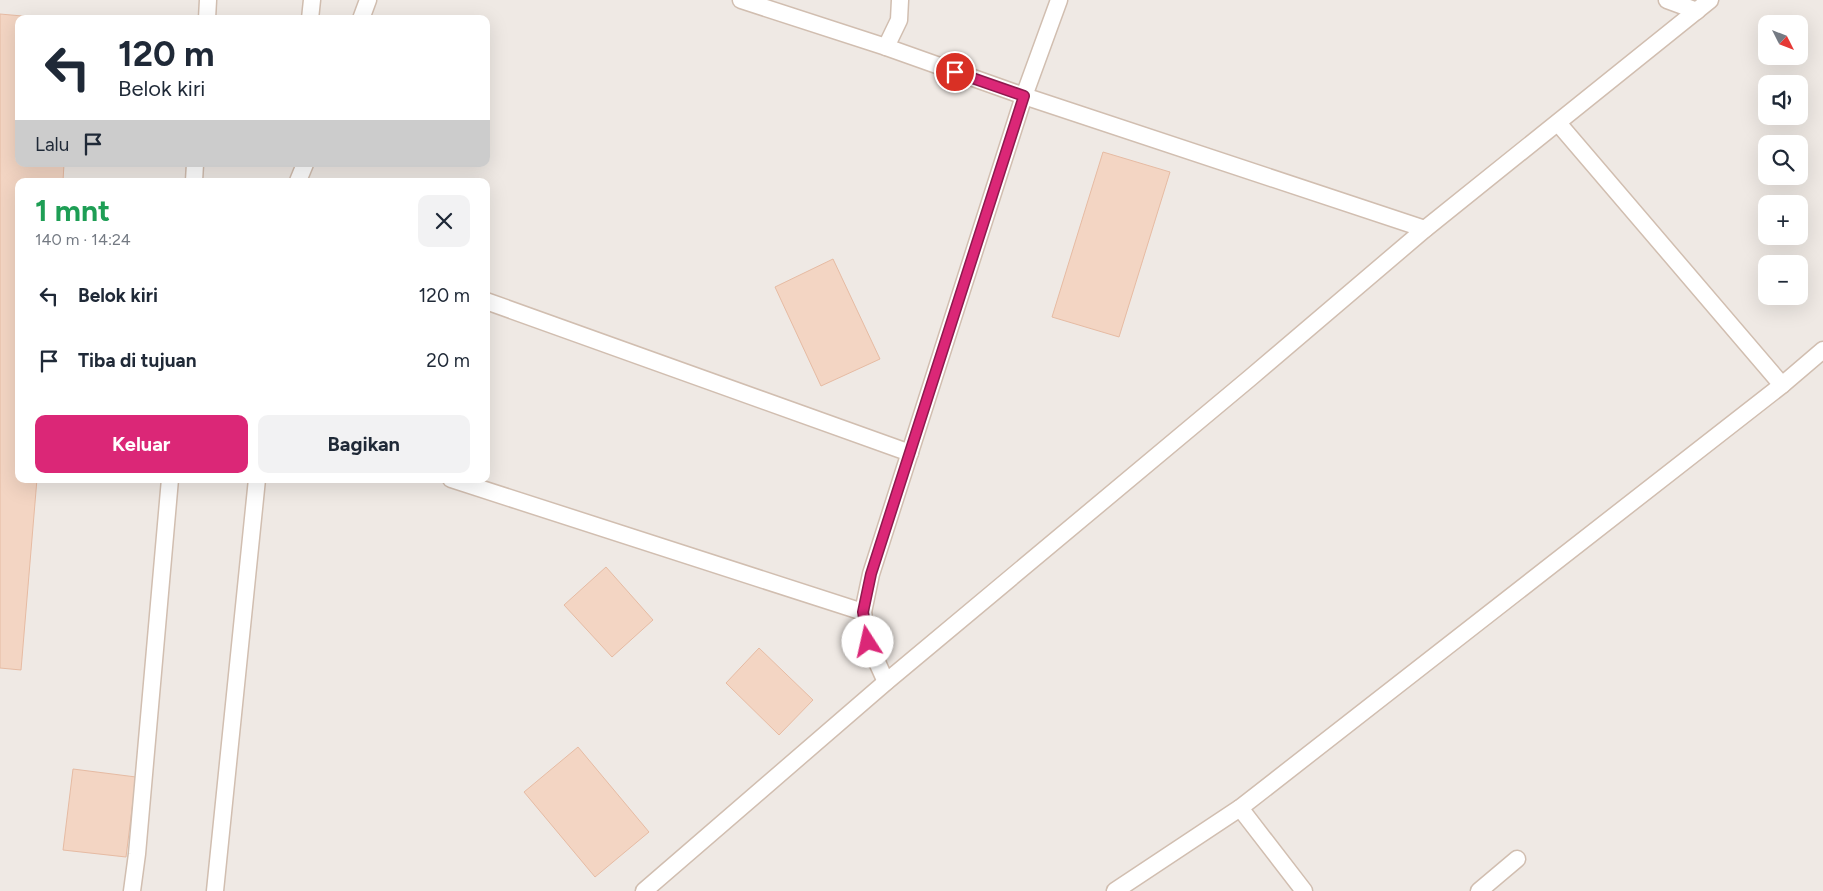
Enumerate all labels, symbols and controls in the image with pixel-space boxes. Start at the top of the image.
north arrow [1758,15,1808,65]
map controls [1758,15,1808,305]
text: 120 m [118,33,215,75]
icon: left [35,35,100,100]
pin [934,51,976,93]
icon: arrive [941,58,969,86]
text: Belok kiri [118,75,205,102]
button: sound [1758,75,1808,125]
icon: arrive [79,130,107,158]
text: Lalu [35,133,69,156]
button: search [1758,135,1808,185]
text: 1 mnt [35,192,110,229]
button: close [418,195,470,247]
button: + [1758,195,1808,245]
text: 140 m · 14:24 [35,230,131,249]
button: − [1758,255,1808,305]
icon: left [35,282,63,310]
text: Belok kiri [78,284,158,307]
text: 120 m [418,284,470,307]
icon: arrive [35,347,63,375]
text: Tiba di tujuan [78,349,197,372]
text: 20 m [426,349,470,372]
button: Keluar [35,415,248,473]
button: Bagikan [258,415,470,473]
position arrow [841,615,893,667]

